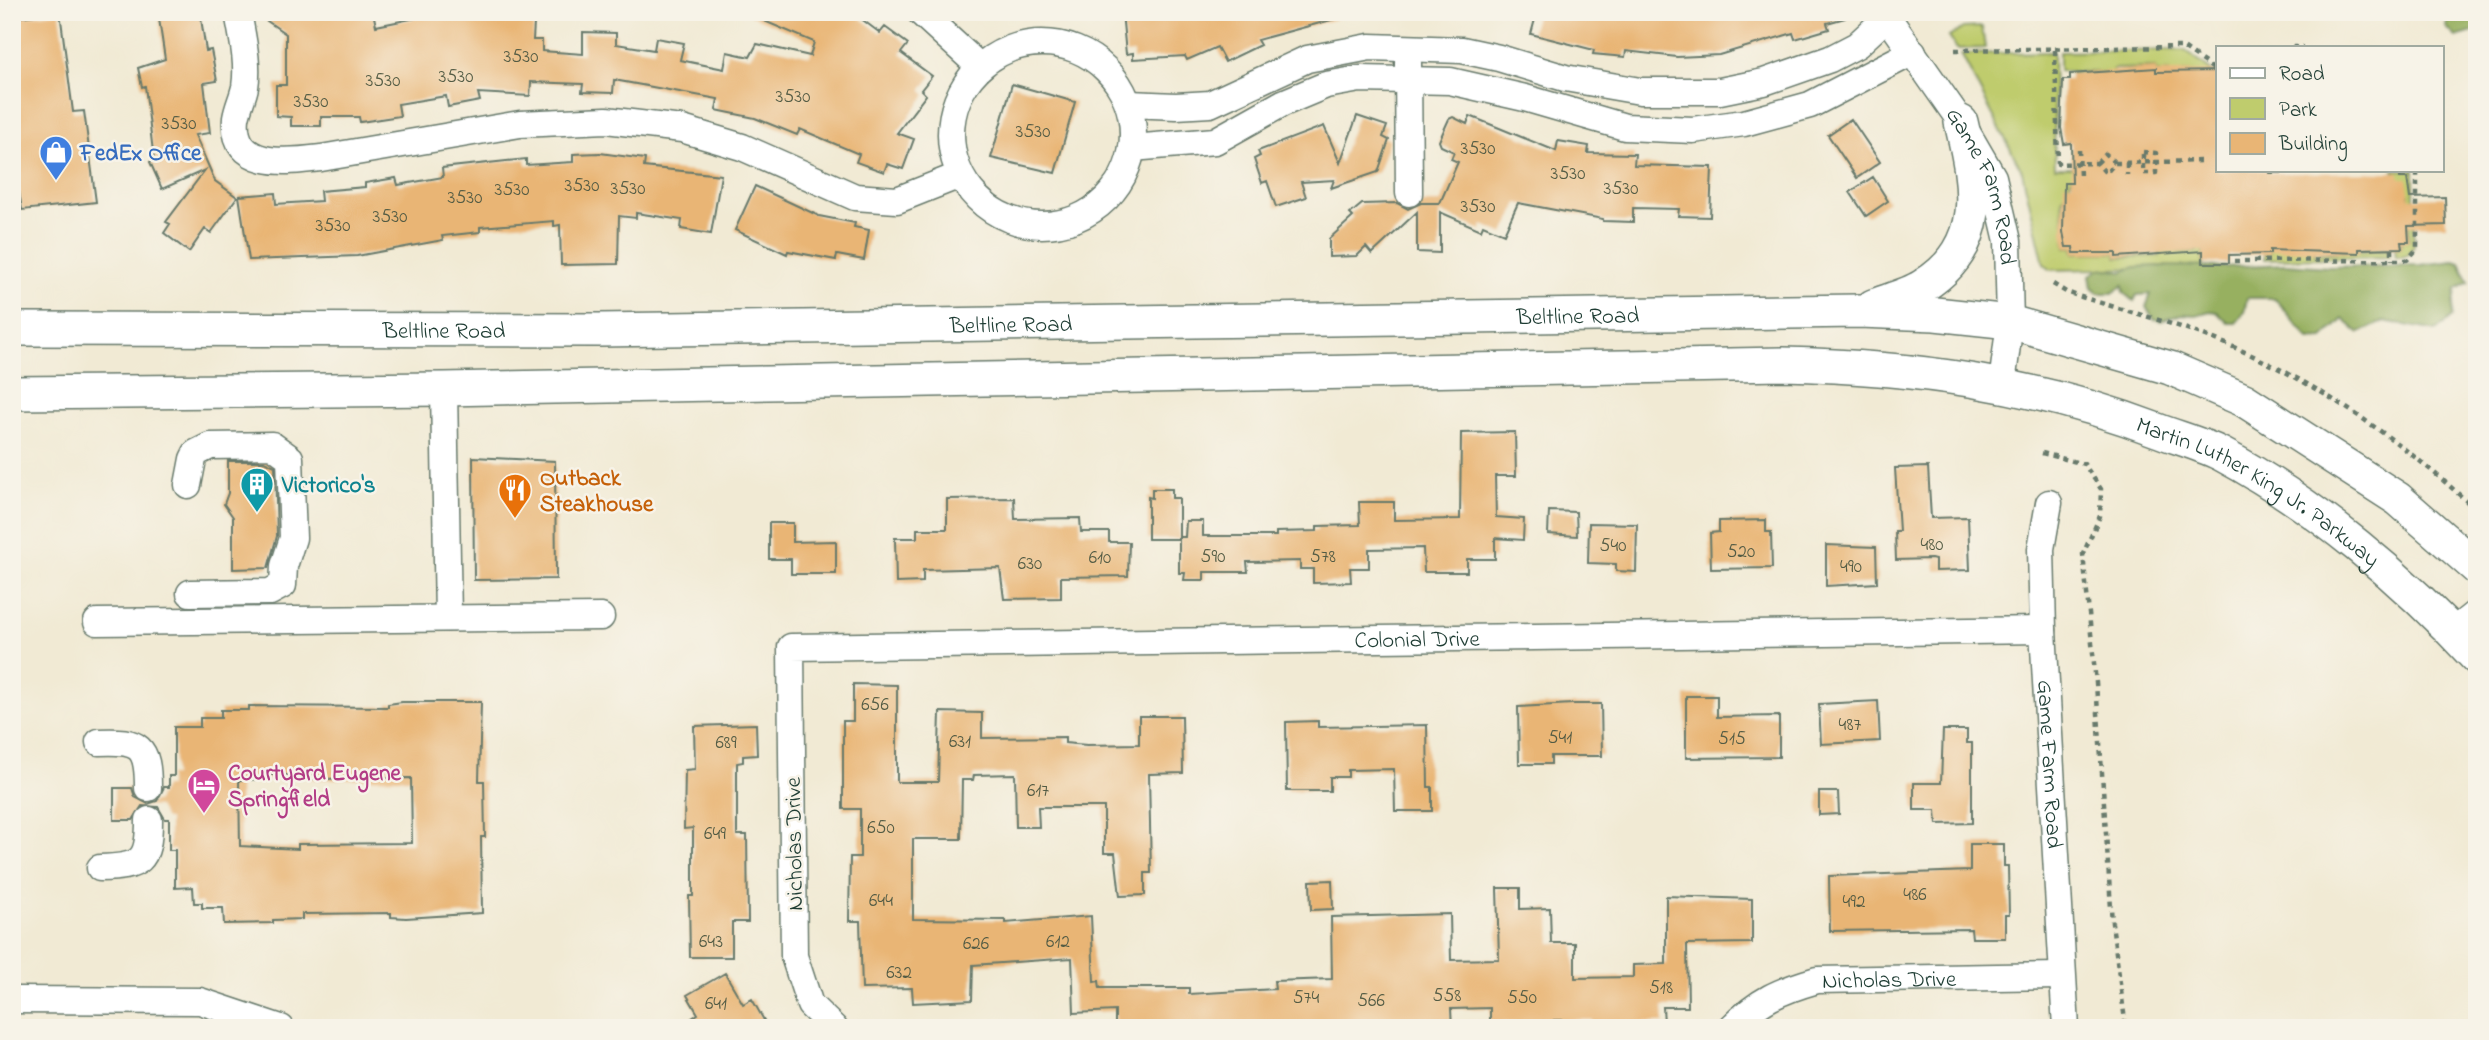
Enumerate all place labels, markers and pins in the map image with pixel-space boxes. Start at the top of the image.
shop icon: FedEx Office [37,133,75,182]
place label: FedEx Office [79,138,202,171]
place label: Outback Steakhouse [540,463,654,522]
building icon: Victorico's [238,465,276,514]
place label: Victorico's [281,470,376,503]
restaurant icon: Outback Steakhouse [496,471,534,520]
place label: Courtyard Eugene Springfield [228,758,402,819]
hotel icon: Courtyard Eugene Springfield [185,766,223,815]

